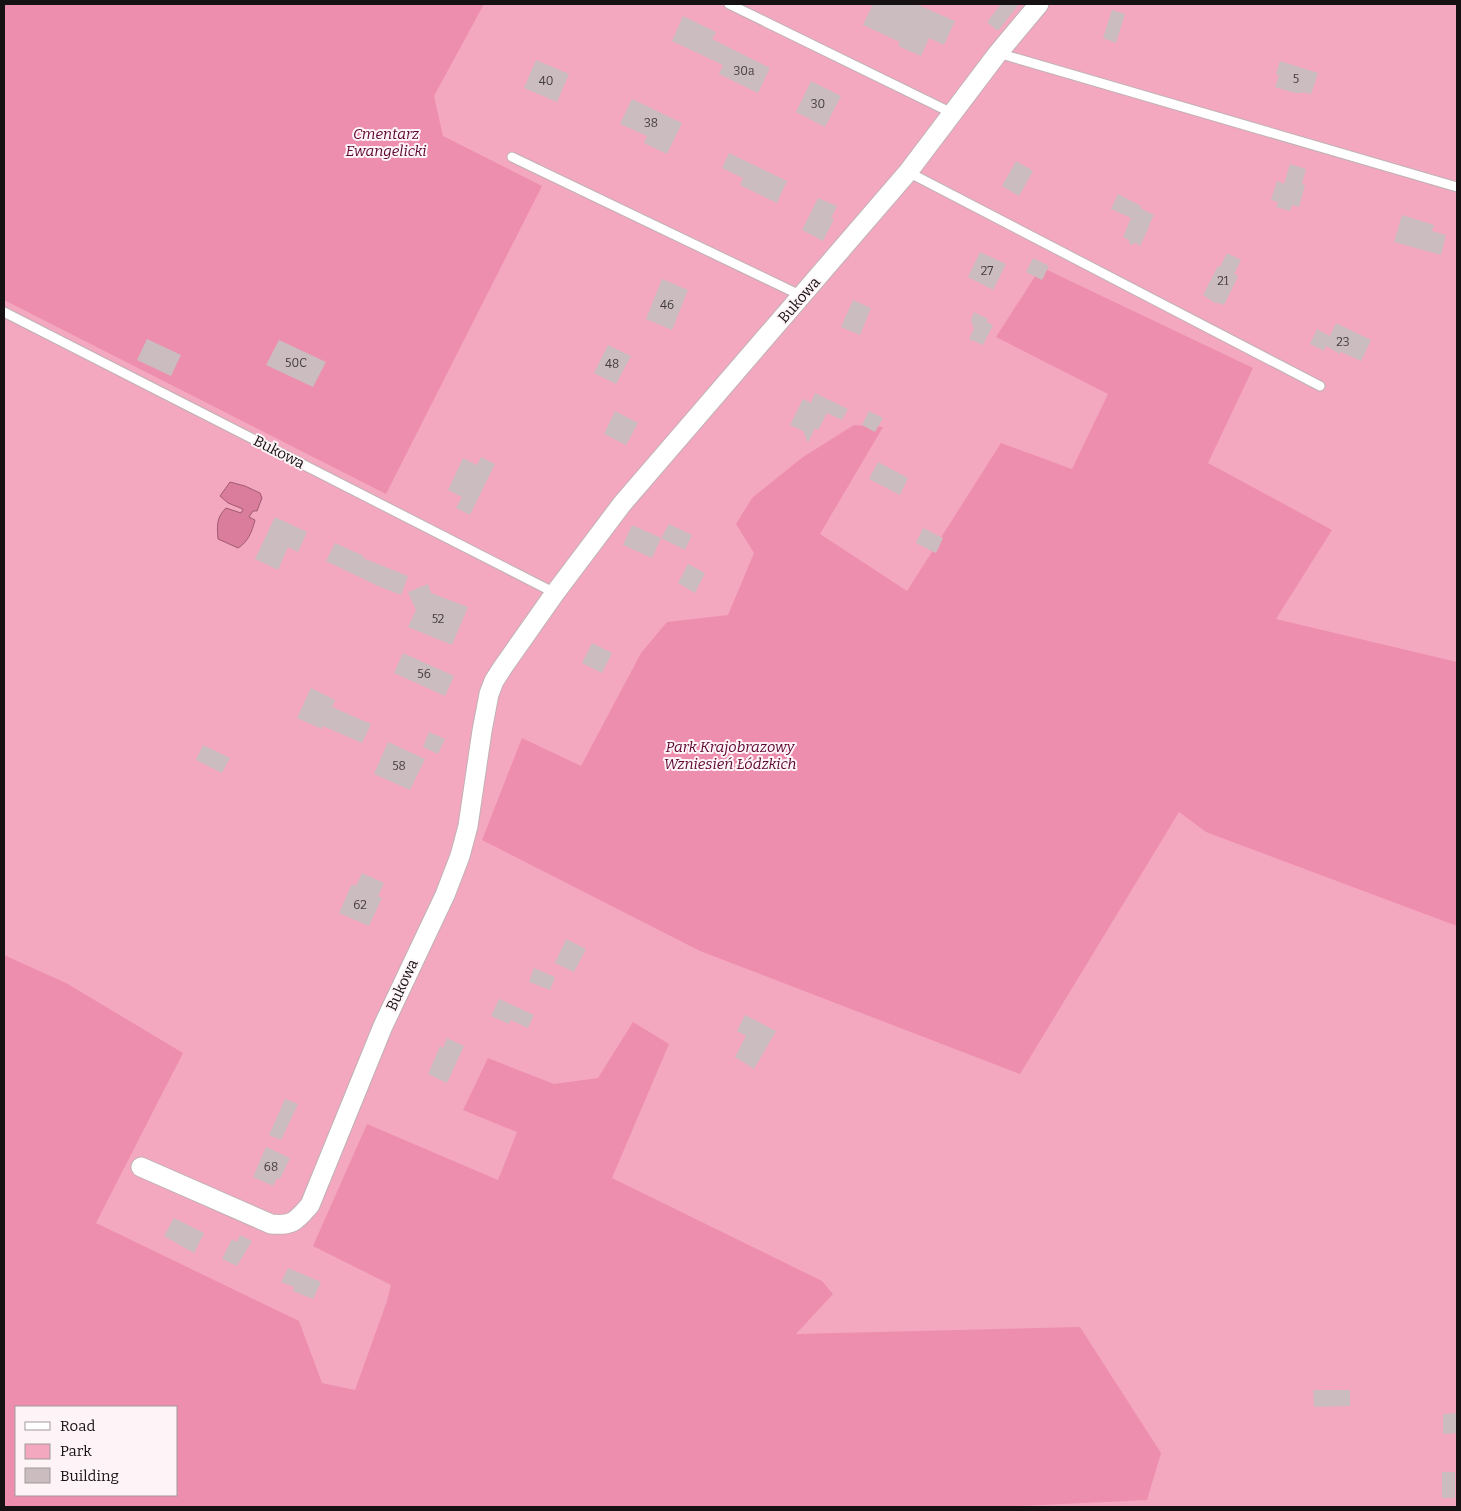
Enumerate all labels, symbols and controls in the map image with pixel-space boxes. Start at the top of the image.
house number: 30a [733,64,755,78]
house number: 5 [1293,72,1299,86]
house number: 40 [539,74,553,88]
house number: 30 [811,97,825,111]
house number: 38 [644,116,658,130]
park label: Cmentarz Ewangelicki [345,125,427,160]
house number: 27 [981,264,993,278]
street label: Bukowa [774,273,824,327]
house number: 21 [1217,274,1229,288]
house number: 46 [660,298,674,312]
house number: 23 [1336,335,1350,349]
house number: 50C [285,356,307,370]
house number: 48 [605,357,619,371]
street label: Bukowa [250,432,308,472]
house number: 52 [432,612,444,626]
house number: 56 [417,667,431,681]
park label: Park Krajobrazowy Wzniesień Łódzkich [664,738,796,773]
house number: 58 [392,759,406,773]
house number: 62 [353,898,367,912]
street label: Bukowa [382,956,422,1014]
house number: 68 [264,1160,278,1174]
legend [15,1406,178,1496]
text: Road [60,1417,95,1435]
text: Park [60,1442,92,1460]
text: Building [60,1467,119,1485]

